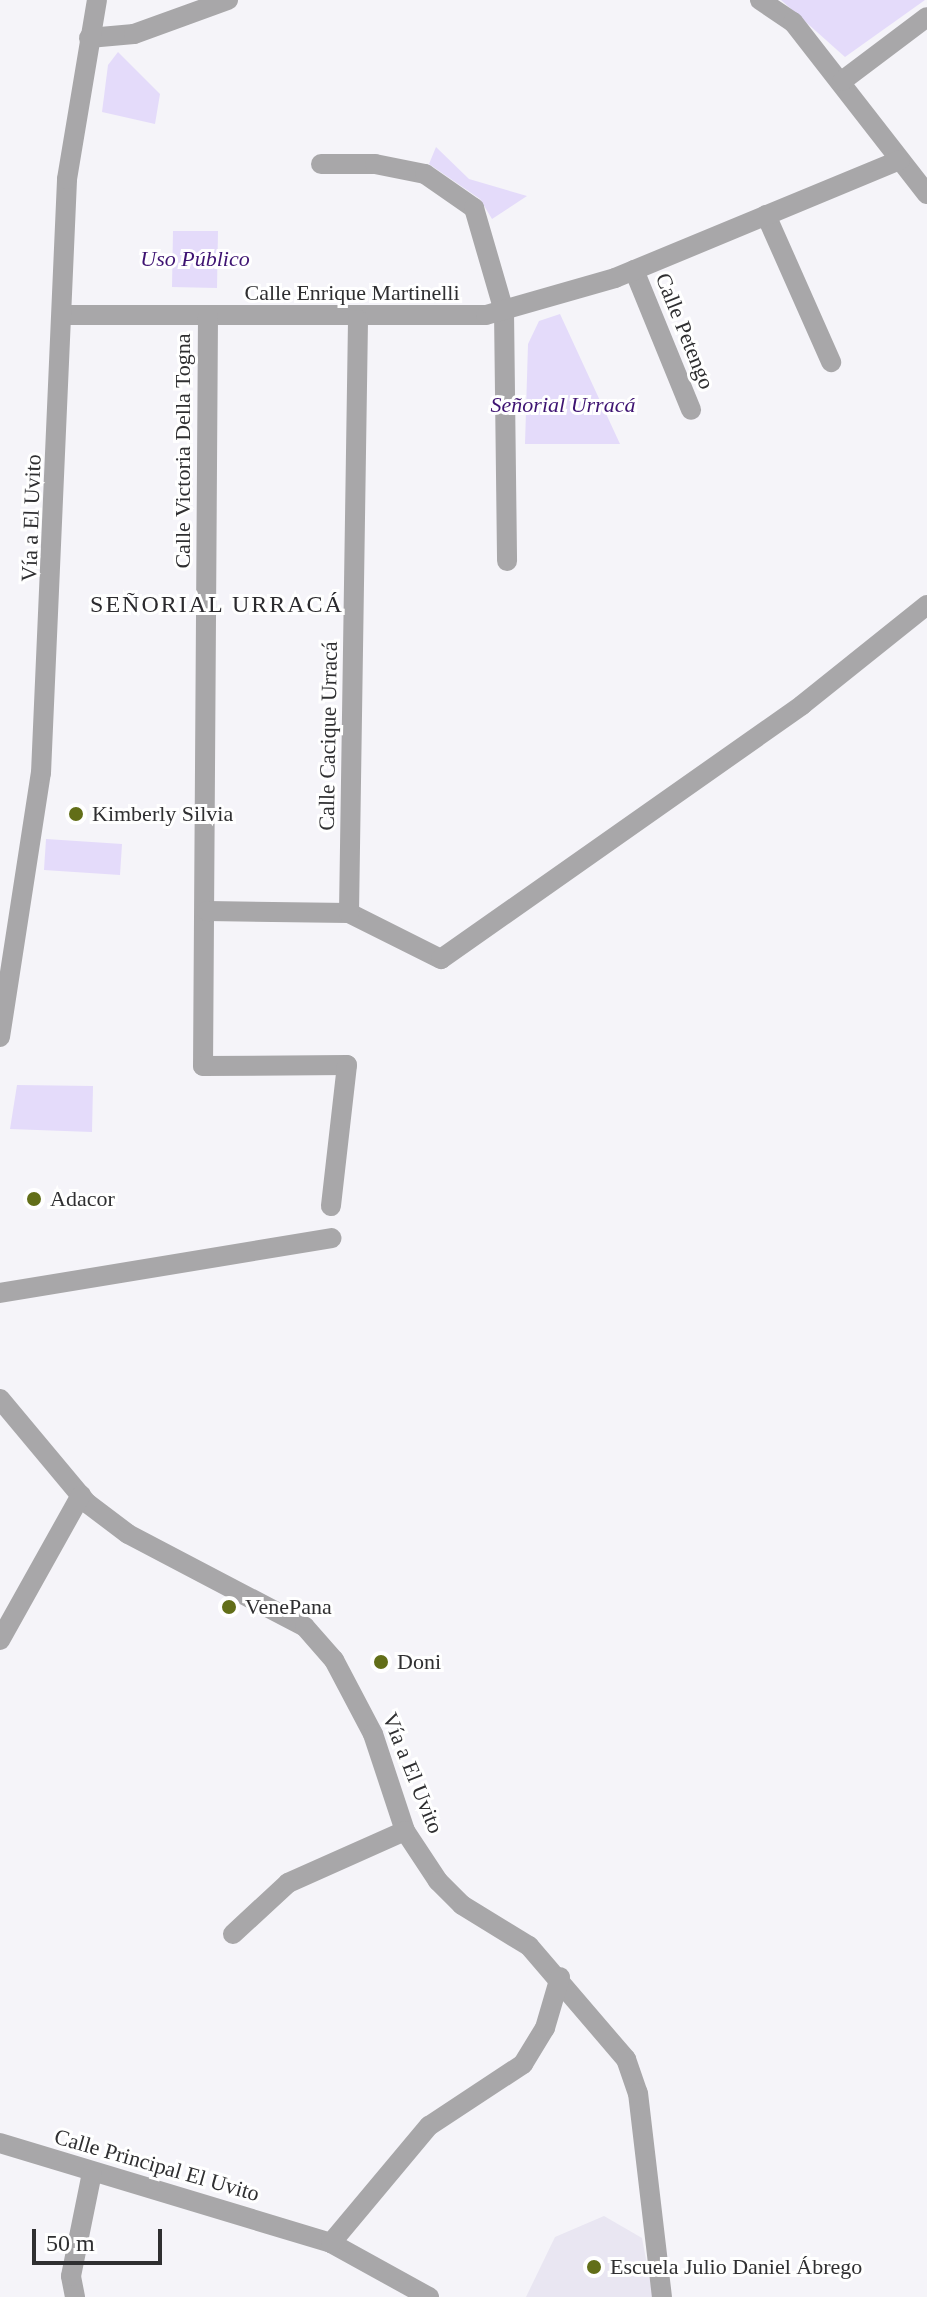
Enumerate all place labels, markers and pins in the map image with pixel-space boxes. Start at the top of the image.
place label: Kimberly Silvia [92,801,233,827]
marker: Kimberly Silvia [67,805,85,823]
place label: Adacor [50,1186,115,1212]
marker: Adacor [25,1190,43,1208]
place label: VenePana [245,1594,332,1620]
marker: VenePana [220,1598,238,1616]
place label: Doni [397,1649,441,1675]
marker: Doni [372,1653,390,1671]
place label: Escuela Julio Daniel Ábrego [610,2254,862,2280]
marker: Escuela Julio Daniel Ábrego [585,2258,603,2276]

